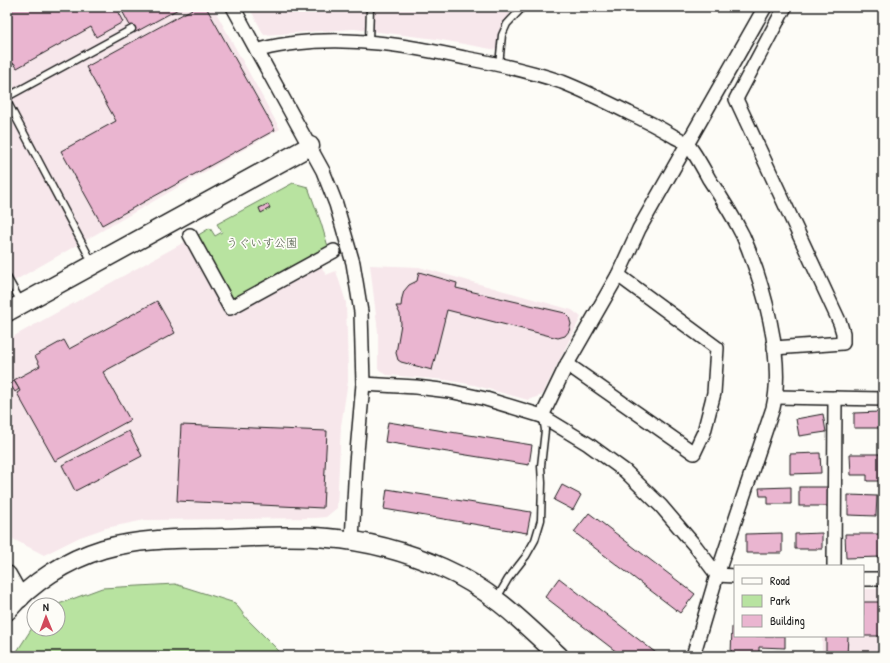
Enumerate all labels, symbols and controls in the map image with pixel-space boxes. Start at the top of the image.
park label: うぐいす公園 [226,234,298,251]
legend [734,565,864,637]
text: Road [770,572,790,589]
text: Park [770,592,790,609]
north arrow [26,597,66,637]
text: N [43,600,49,614]
text: Building [770,612,805,629]

